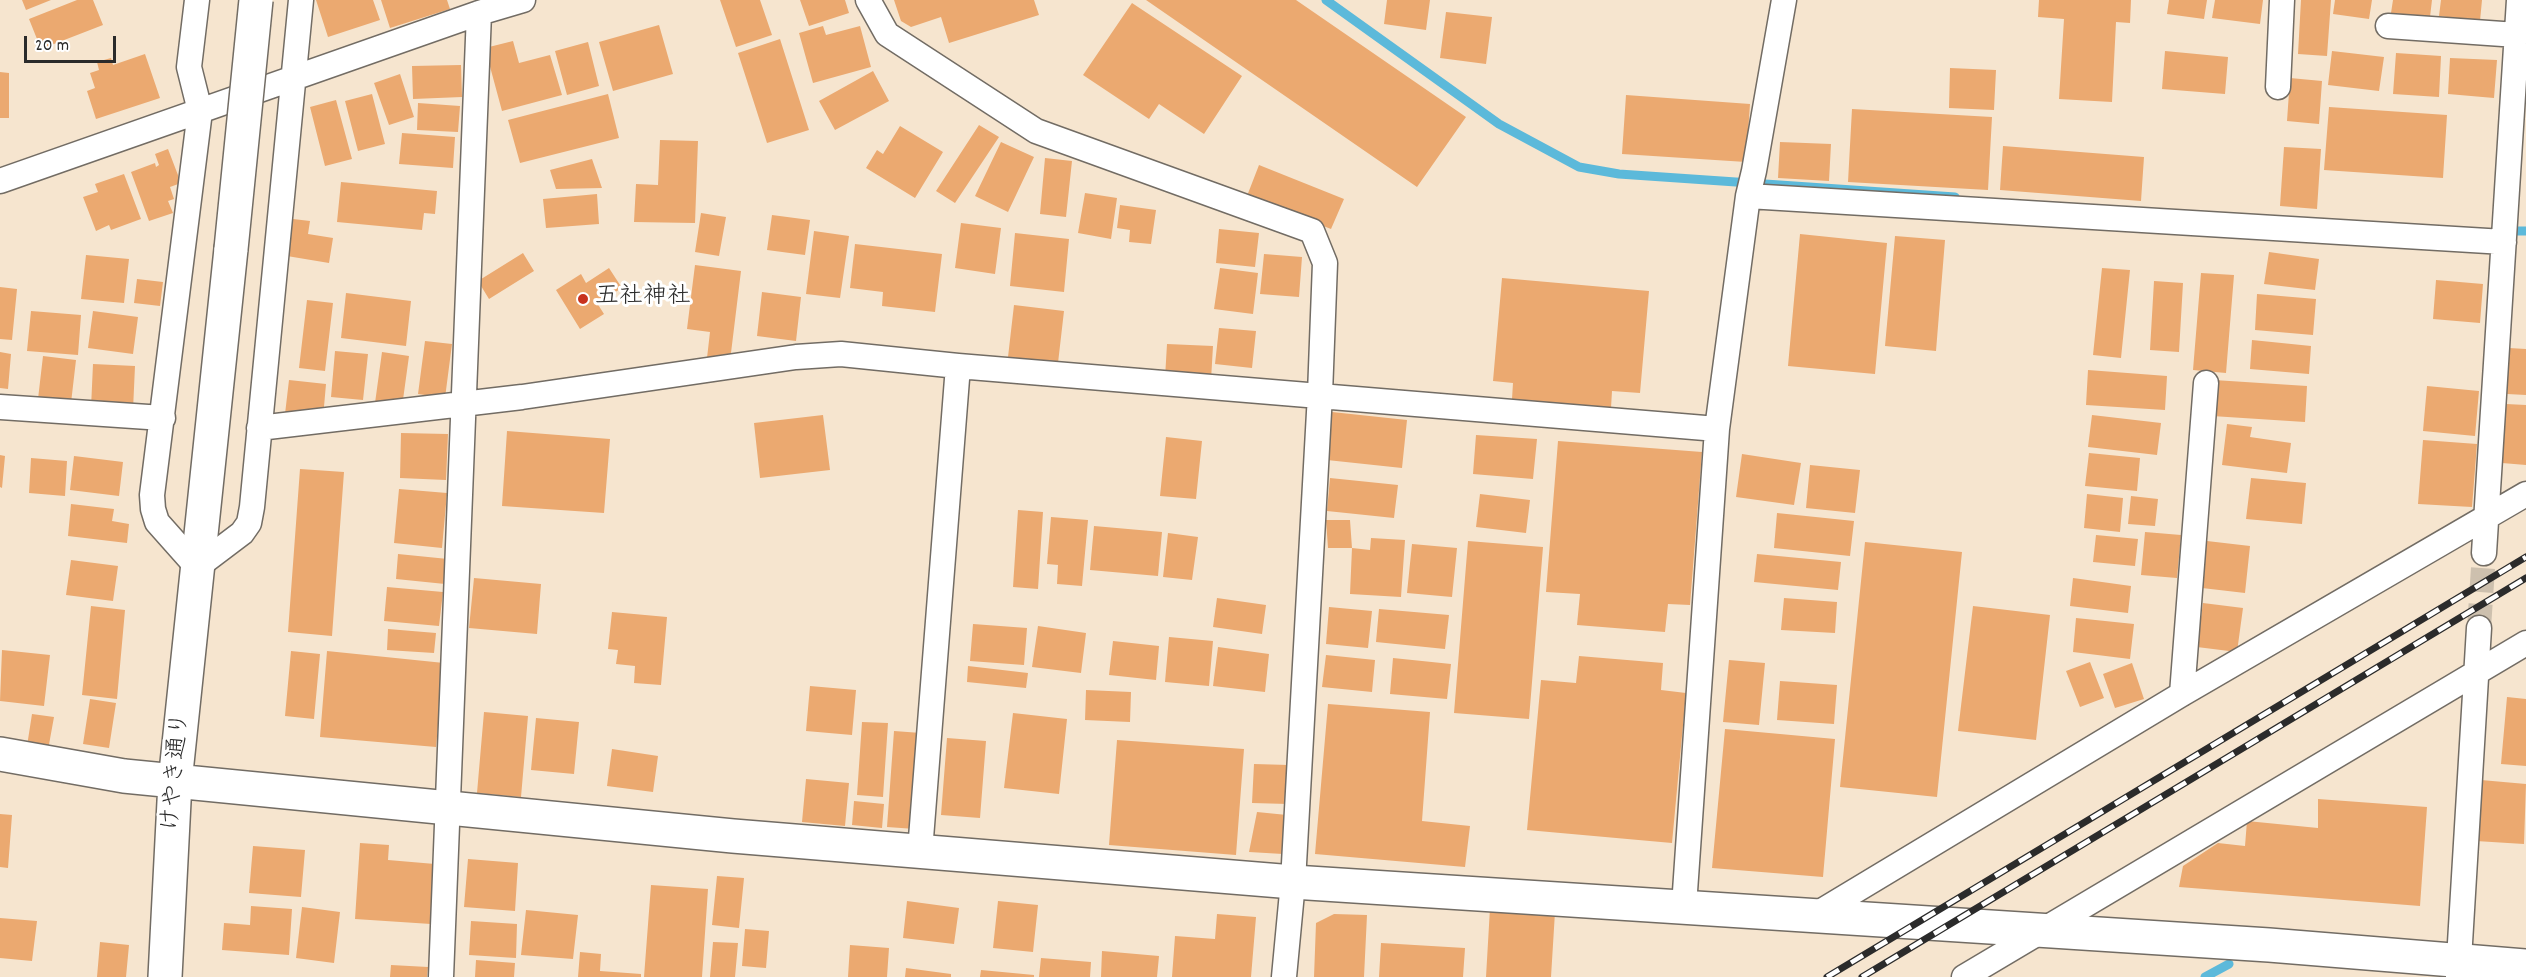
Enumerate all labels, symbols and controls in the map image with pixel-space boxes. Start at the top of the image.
scale bar [27,24,118,62]
text: 20 m [35,34,69,59]
place label: 五社神社 [595,285,691,313]
marker: 五社神社 [576,292,590,306]
street label: けやき通り [158,711,198,833]

